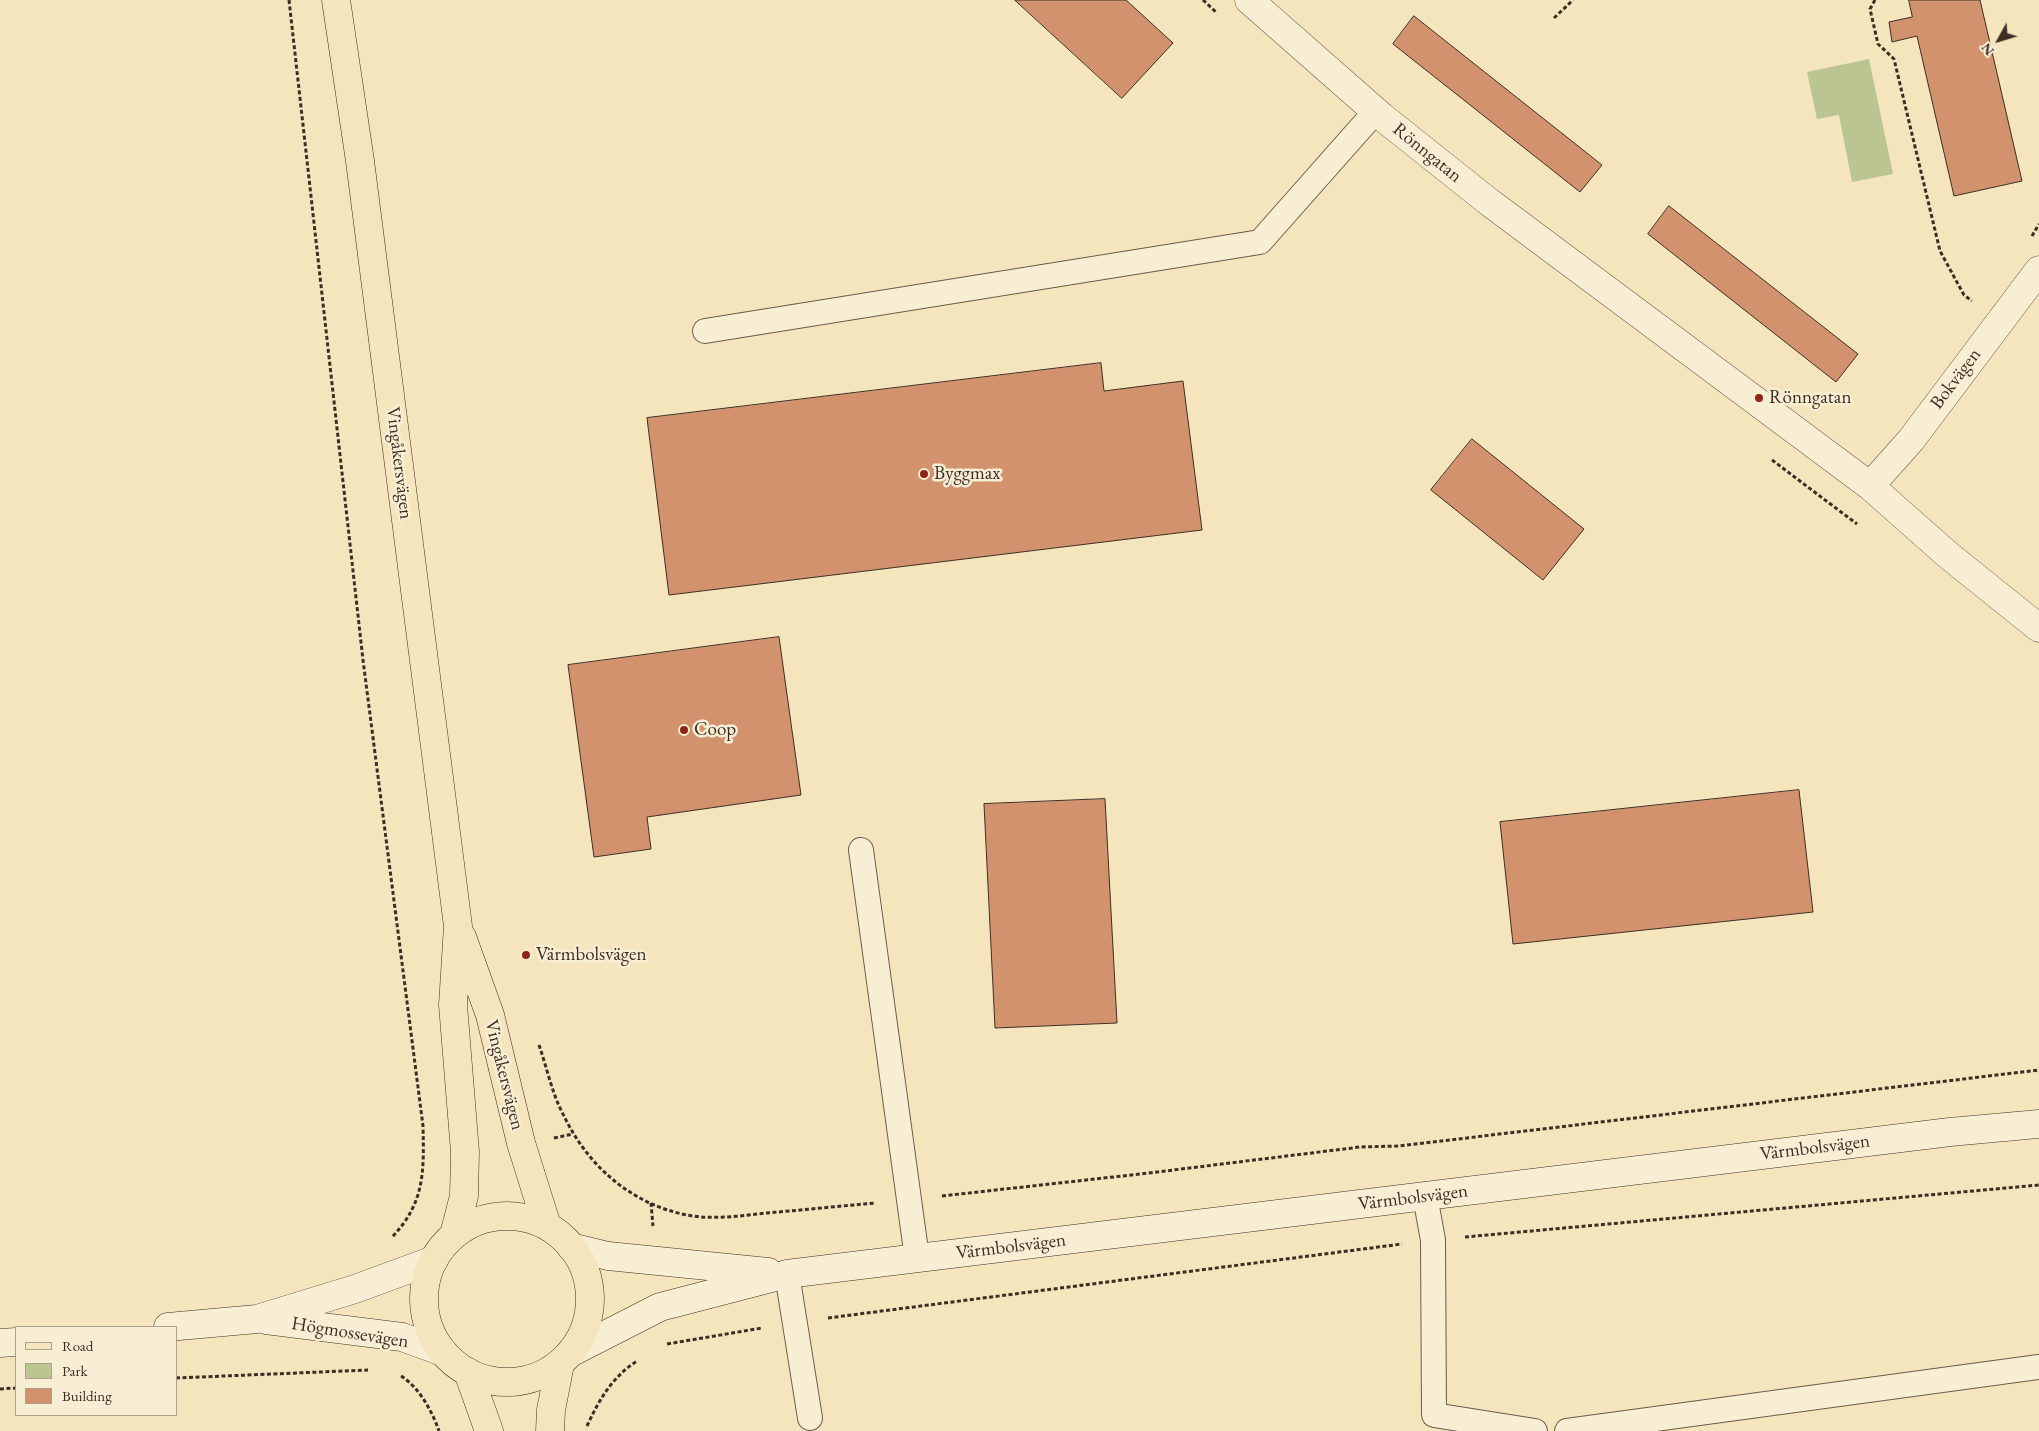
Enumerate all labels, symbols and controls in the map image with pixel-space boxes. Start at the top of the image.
north arrow [1974,15,2024,65]
text: N [1977,39,1998,60]
street label: Rönngatan [1388,118,1466,188]
street label: Bokvägen [1926,344,1986,414]
place label: Rönngatan [1769,387,1851,409]
marker: Rönngatan [1753,392,1765,404]
street label: Vingåkersvägen [381,406,417,520]
place label: Byggmax [934,463,1001,485]
marker: Byggmax [918,468,930,480]
place label: Coop [694,719,736,741]
marker: Coop [678,724,690,736]
place label: Värmbolsvägen [536,944,647,966]
marker: Värmbolsvägen [520,949,532,961]
street label: Vingåkersvägen [479,1017,529,1133]
street label: Värmbolsvägen [1759,1130,1871,1166]
street label: Värmbolsvägen [1357,1180,1469,1216]
street label: Värmbolsvägen [955,1229,1067,1265]
street label: Högmossevägen [290,1312,410,1354]
legend [15,1326,178,1416]
text: Road [62,1336,93,1355]
text: Park [62,1361,88,1380]
text: Building [62,1386,112,1405]

